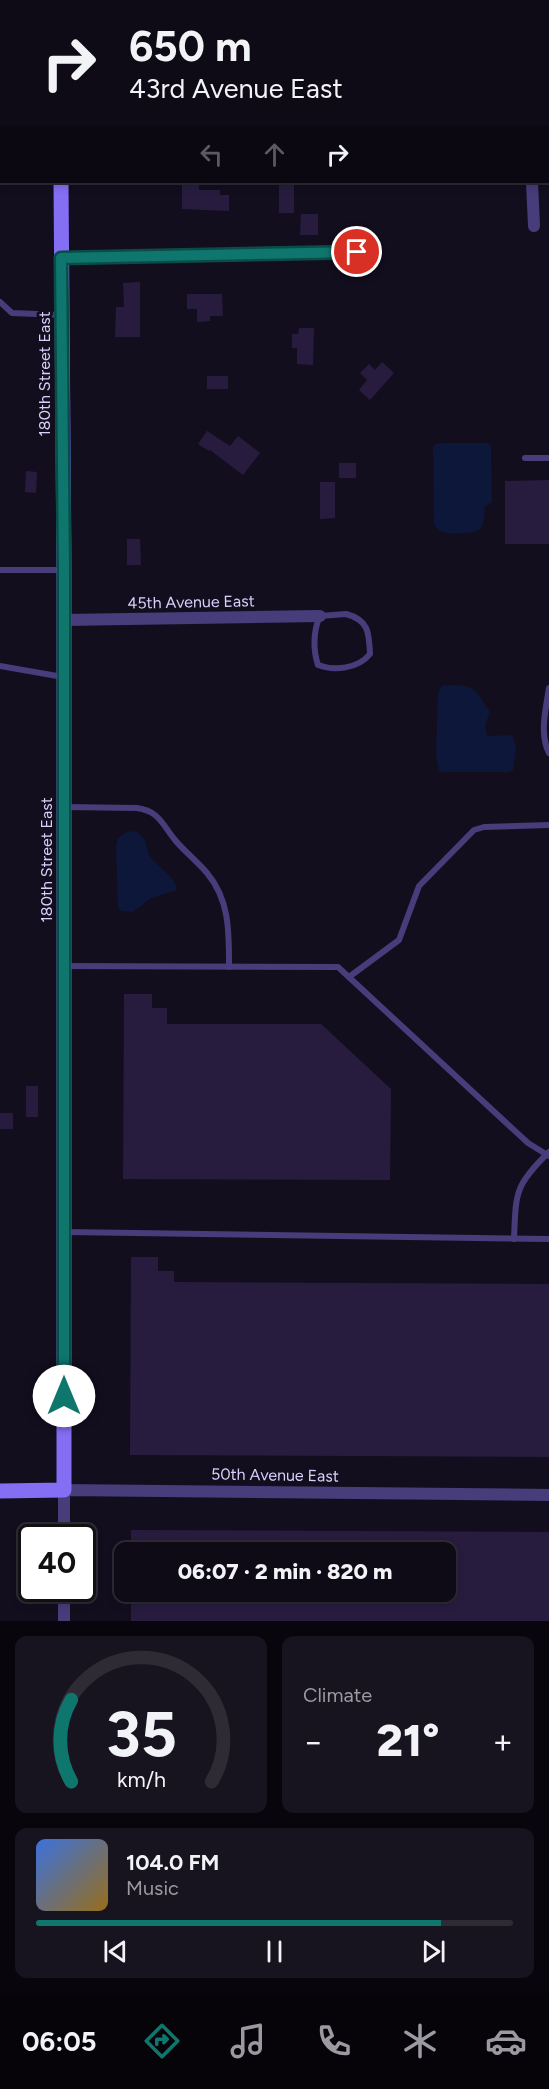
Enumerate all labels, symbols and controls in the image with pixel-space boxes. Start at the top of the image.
text: 650 m [129,21,252,72]
icon: right [30,24,108,102]
text: 43rd Avenue East [129,72,343,105]
icon: left [195,138,228,171]
icon: ahead [258,138,291,171]
icon: right [321,138,354,171]
pin [331,226,382,277]
icon: arrive [340,235,373,268]
street label: 180th Street East [35,311,54,437]
street label: 45th Avenue East [127,591,255,613]
street label: 180th Street East [37,797,56,923]
position arrow [32,1364,96,1428]
street label: 50th Avenue East [211,1464,339,1486]
speed limit sign: 40 [18,1524,96,1602]
text: 06:07 · 2 min · 820 m [178,1558,392,1585]
text: Climate [303,1683,372,1707]
text: 35 [106,1697,176,1772]
text: 21° [377,1713,439,1767]
text: − [303,1722,324,1761]
text: + [492,1722,513,1761]
text: km/h [117,1767,165,1792]
text: 104.0 FM [126,1849,219,1876]
text: Music [126,1876,179,1900]
icon: previous [99,1935,132,1968]
icon: pause [258,1935,291,1968]
icon: next [417,1935,450,1968]
icon: directions [141,2020,183,2062]
icon: music [227,2020,269,2062]
icon: phone [313,2020,355,2062]
icon: climate [399,2020,441,2062]
icon: car [485,2020,527,2062]
text: 06:05 [22,2025,97,2058]

